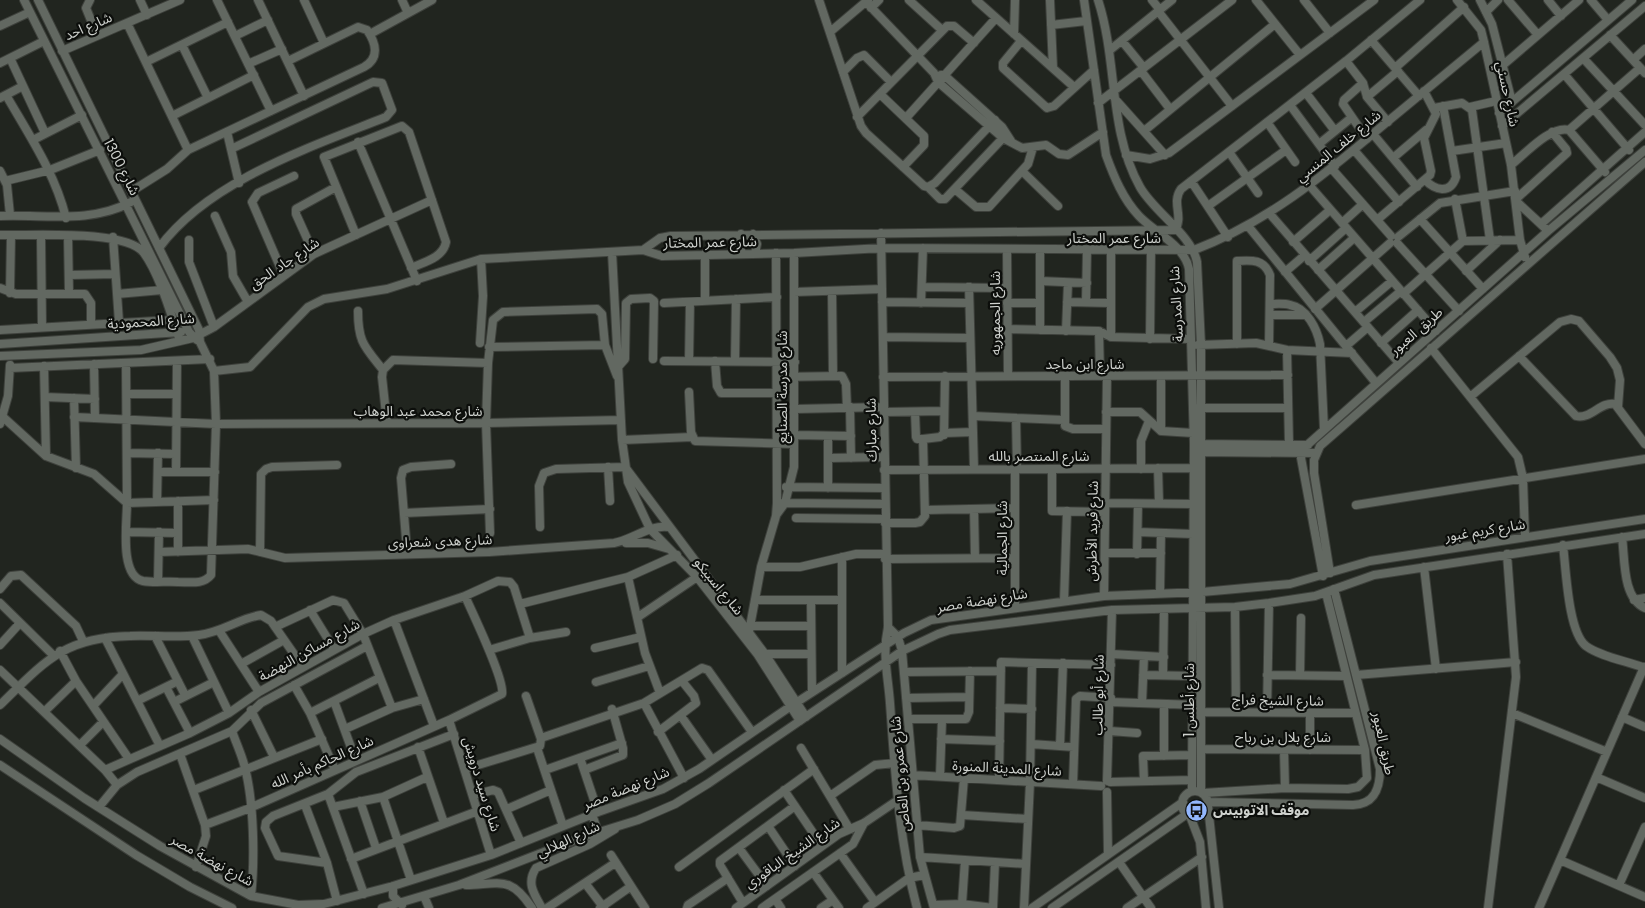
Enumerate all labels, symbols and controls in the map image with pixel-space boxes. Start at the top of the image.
street label: شارع احد [61,7,115,46]
street label: شارع حسني [1490,60,1525,129]
street label: شارع خلف المنسي [1291,105,1386,188]
street label: شارع 1300 [98,135,145,199]
street label: شارع عمر المختار [1066,228,1161,249]
street label: شارع عمر المختار [662,231,757,254]
street label: شارع جاد الحق [245,232,324,295]
street label: شارع المدرسة [1164,265,1189,342]
street label: شارع الجمهوريه [985,271,1006,355]
street label: طريق العبور [1384,302,1447,360]
street label: شارع المحمودية [107,308,195,335]
street label: شارع مدرسة الصنايع [772,331,793,443]
street label: شارع ابن ماجد [1045,354,1125,375]
street label: شارع مبارك [860,398,883,462]
street label: شارع محمد عبد الوهاب [353,401,483,422]
street label: شارع المنتصر بالله [988,446,1090,467]
street label: شارع فريد الأطرش [1081,480,1104,582]
street label: شارع الجمالية [992,501,1013,575]
street label: شارع كريم غبور [1442,514,1527,547]
street label: شارع هدى شعراوى [387,529,493,554]
street label: شارع اسبيكو [689,553,749,620]
street label: شارع نهضة مصر [934,583,1029,618]
street label: شارع مساكن النهضة [255,614,364,687]
street label: شارع أبو طالب [1087,654,1110,736]
street label: شارع أطلس 1 [1179,663,1200,737]
street label: شارع الشيخ فراج [1232,689,1324,712]
street label: طريق العبور [1367,708,1401,777]
street label: شارع عمرو بن العاص [885,715,916,833]
street label: شارع بلال بن رباح [1235,727,1331,748]
street label: شارع الحاكم بأمر الله [267,730,377,795]
street label: شارع سيد درويش [457,734,506,834]
street label: شارع المدينة المنورة [952,755,1062,782]
street label: شارع نهضة مصر [579,762,673,816]
bus stop icon: موقف الاتوبيس [1185,798,1209,822]
place label: موقف الاتوبيس [1213,800,1309,820]
street label: شارع الشيخ الباقوري [740,813,845,894]
street label: شارع الهلالي [533,816,603,863]
street label: شارع نهضة مصر [166,828,257,892]

